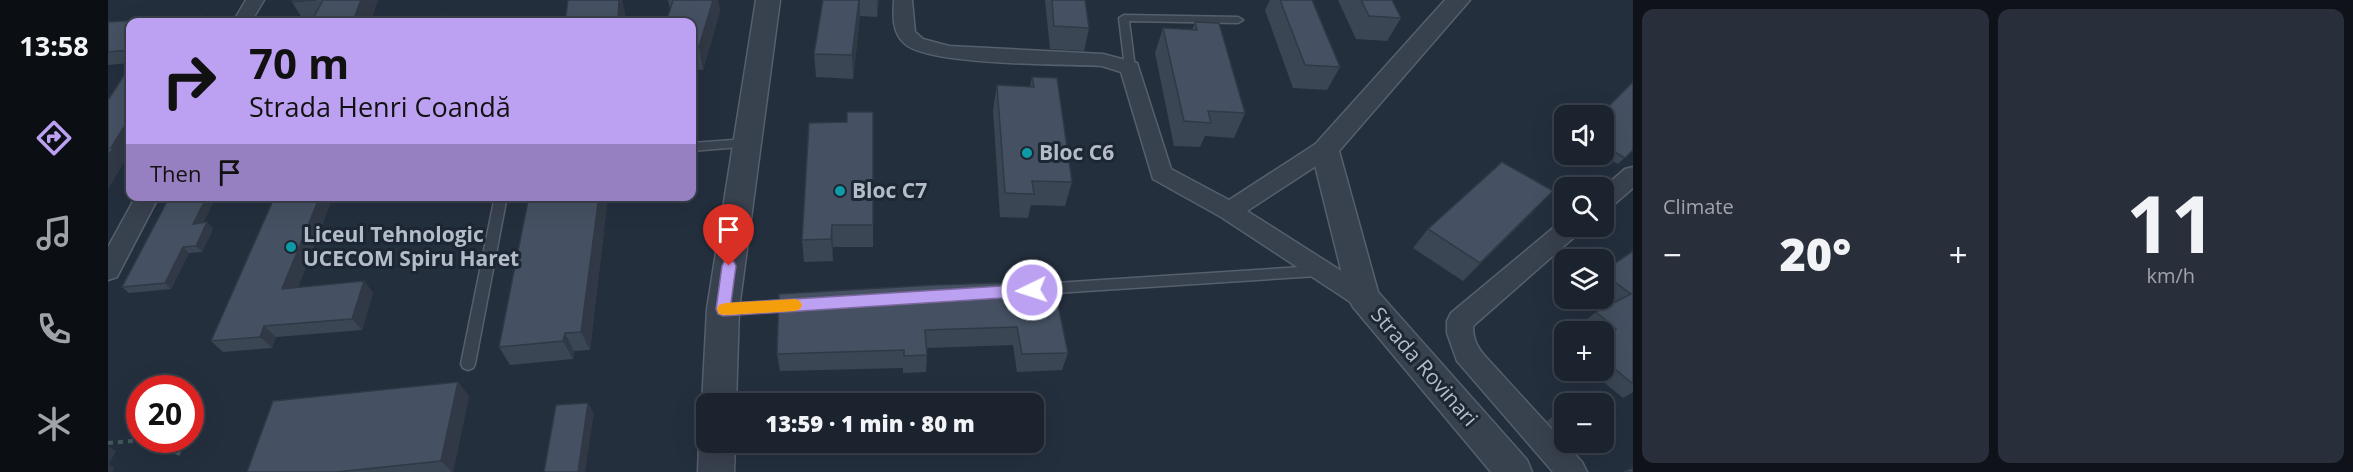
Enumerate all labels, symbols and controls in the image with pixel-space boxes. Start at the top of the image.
text: 13:58 [19,27,89,64]
text: 70 m [249,34,349,91]
icon: right [150,42,228,120]
text: Strada Henri Coandă [249,88,511,125]
map controls [1554,105,1614,453]
button: sound [1554,105,1614,165]
icon: directions [33,117,75,159]
place label: Bloc C6 [1039,138,1114,166]
marker: Bloc C6 [1020,146,1034,160]
icon: arrive [213,156,246,189]
text: Then [150,158,201,188]
text: 11 [2126,170,2215,276]
place label: Bloc C7 [852,176,927,204]
button: search [1554,177,1614,237]
marker: Bloc C7 [833,184,847,198]
text: Climate [1663,193,1734,220]
pin [703,204,754,266]
icon: music [33,212,75,254]
icon: arrive [712,213,745,246]
place label: Liceul Tehnologic UCECOM Spiru Haret [303,220,519,272]
text: 20° [1779,223,1851,284]
text: − [1663,232,1682,277]
text: + [1949,232,1968,277]
marker: Liceul Tehnologic UCECOM Spiru Haret [284,240,298,254]
button: layers [1554,249,1614,309]
position arrow [1000,258,1064,322]
text: km/h [2146,262,2195,289]
street label: Strada Rovinari [1365,301,1484,432]
icon: phone [33,308,75,350]
button: + [1554,321,1614,381]
speed limit sign: 20 [126,375,204,453]
button: − [1554,393,1614,453]
icon: climate [33,403,75,445]
text: 13:59 · 1 min · 80 m [765,408,975,438]

